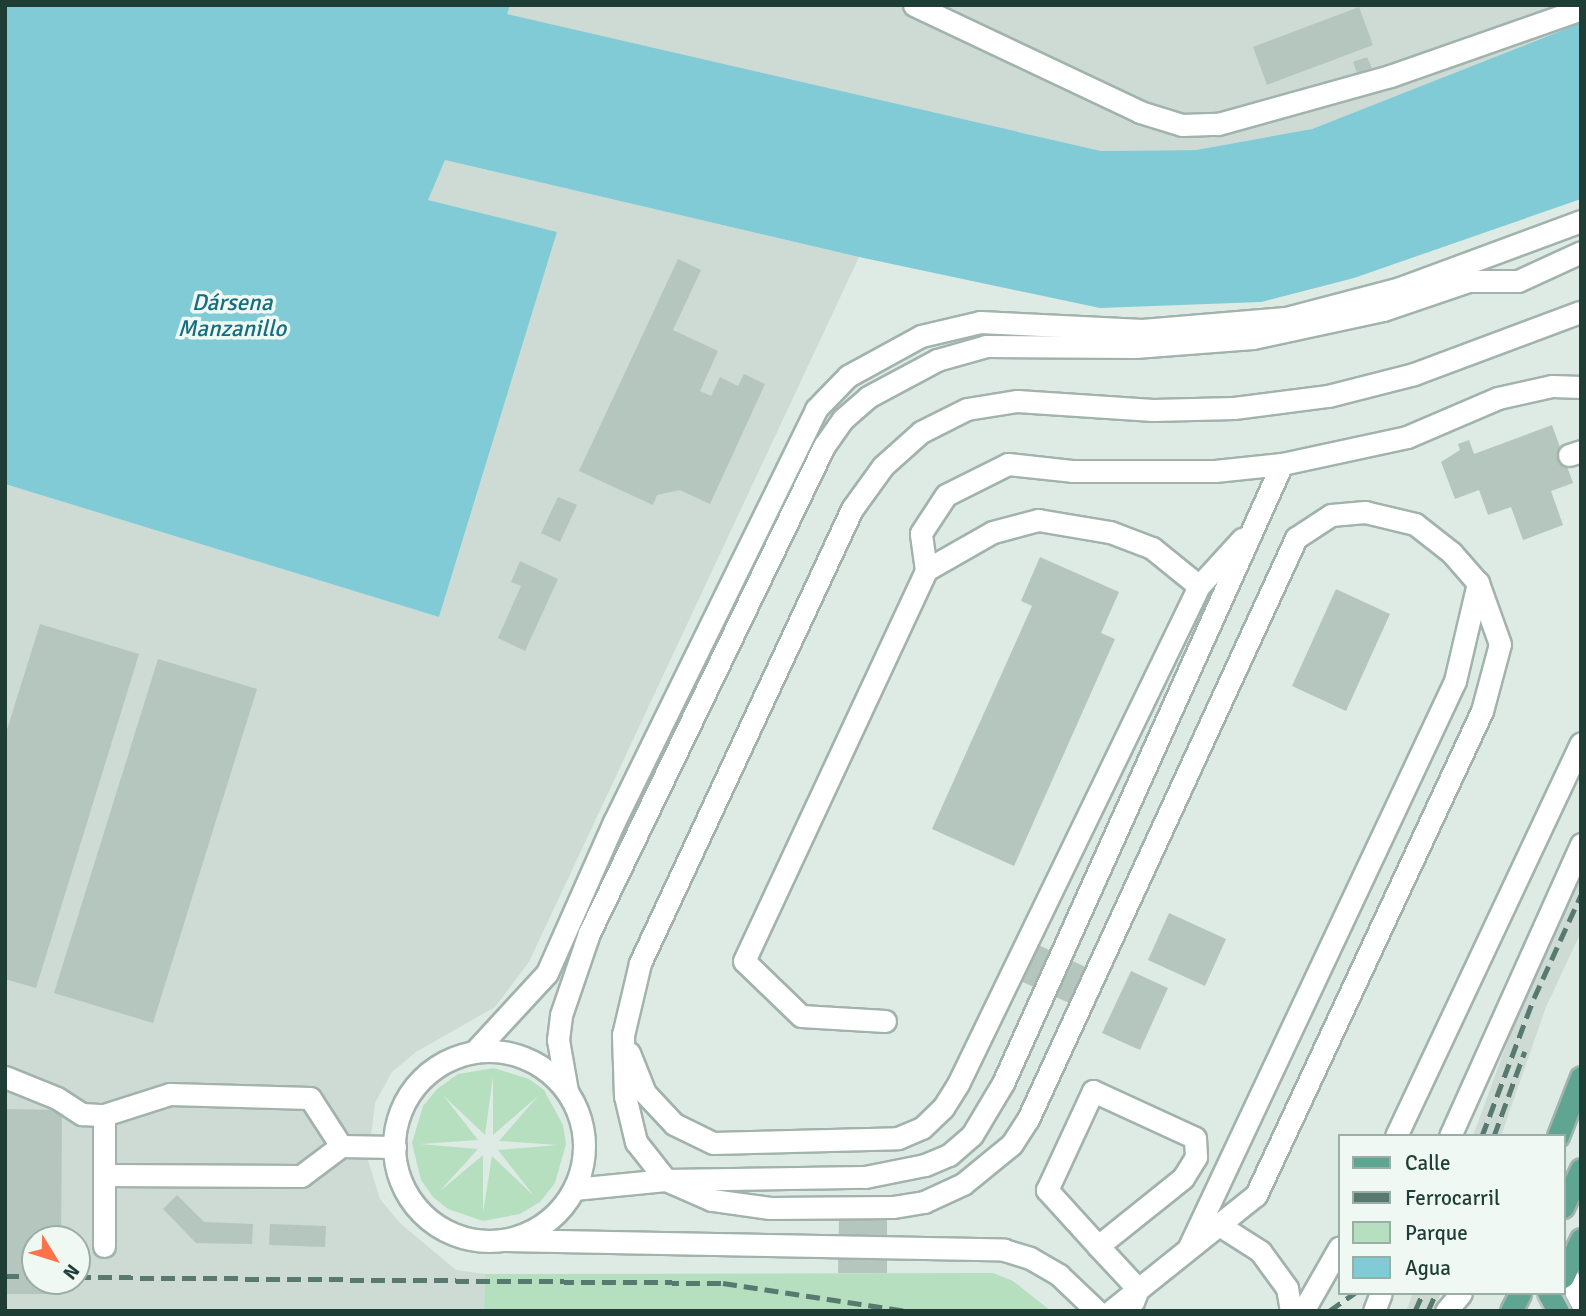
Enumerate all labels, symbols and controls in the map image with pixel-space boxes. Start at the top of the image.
water label: Dársena Manzanillo [178,289,286,343]
legend [1338,1134,1565,1295]
text: Calle [1405,1150,1451,1176]
text: Ferrocarril [1405,1185,1500,1211]
text: Parque [1405,1220,1468,1246]
north arrow [21,1225,91,1295]
text: Agua [1405,1255,1451,1281]
text: N [57,1259,84,1284]

